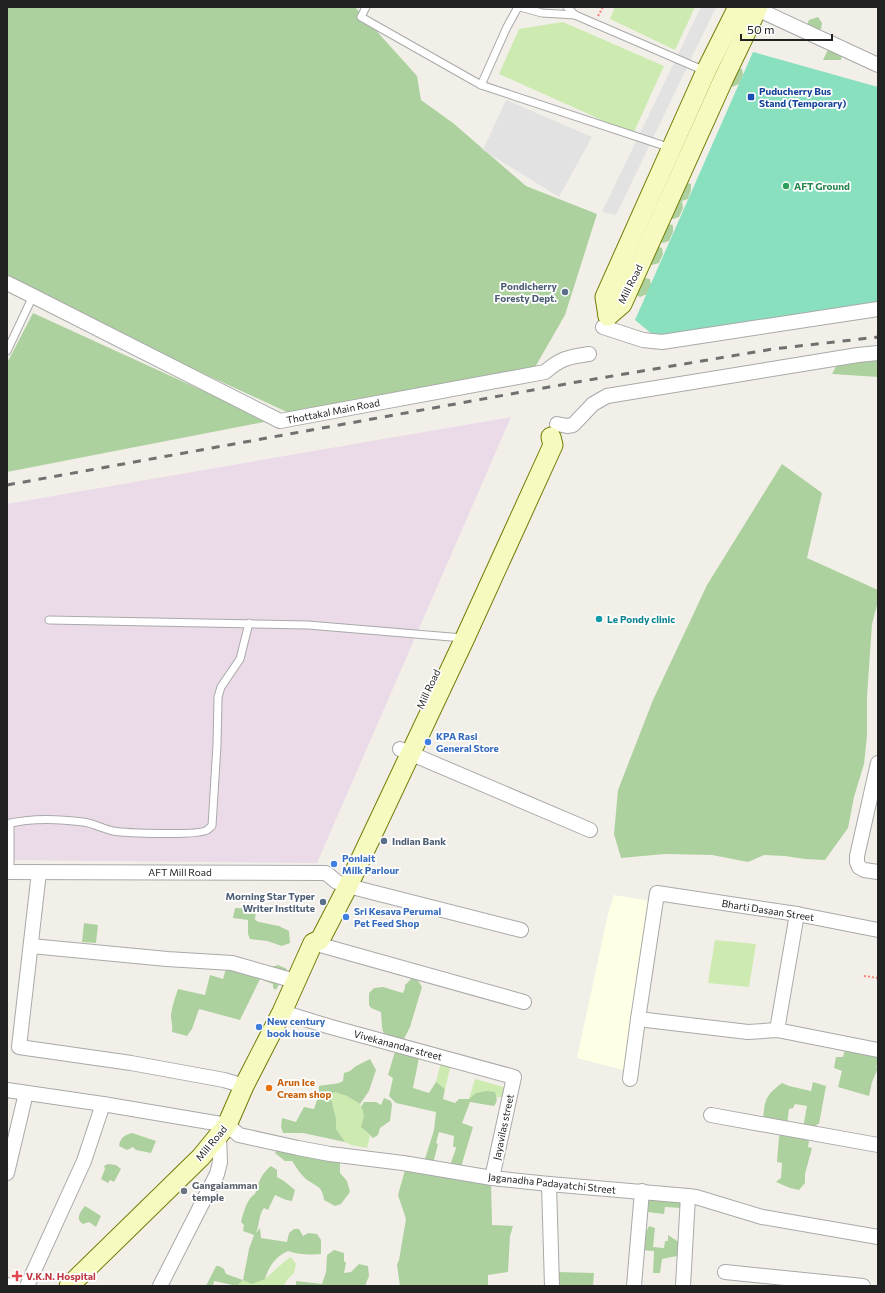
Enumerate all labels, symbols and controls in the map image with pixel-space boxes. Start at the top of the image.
scale bar [741,16,832,42]
text: 50 m [747,22,775,36]
place label: Puducherry Bus Stand (Temporary) [759,85,846,109]
marker: Puducherry Bus Stand (Temporary) [746,92,756,102]
place label: AFT Ground [794,180,850,192]
marker: AFT Ground [781,181,791,191]
street label: Mill Road [615,262,645,306]
place label: Pondicherry Foresty Dept. [495,280,558,304]
marker: Pondicherry Foresty Dept. [560,287,570,297]
street label: Thottakal Main Road [285,396,381,426]
place label: Le Pondy clinic [607,613,675,625]
marker: Le Pondy clinic [594,614,604,624]
street label: Mill Road [414,667,443,711]
place label: KPA Rasi General Store [436,730,499,754]
marker: KPA Rasi General Store [423,737,433,747]
place label: Indian Bank [392,835,446,847]
marker: Indian Bank [379,836,389,846]
place label: Ponlait Milk Parlour [342,852,399,876]
marker: Ponlait Milk Parlour [329,859,339,869]
street label: AFT Mill Road [148,866,212,878]
place label: Morning Star Typer Writer Institute [225,890,315,914]
marker: Morning Star Typer Writer Institute [318,897,328,907]
street label: Bharti Dasaan Street [721,897,815,923]
place label: Sri Kesava Perumal Pet Feed Shop [354,905,441,929]
marker: Sri Kesava Perumal Pet Feed Shop [341,912,351,922]
place label: New century book house [267,1015,326,1039]
marker: New century book house [254,1022,264,1032]
street label: Vivekanandar street [353,1027,443,1063]
place label: Arun Ice Cream shop [277,1076,331,1100]
marker: Arun Ice Cream shop [264,1083,274,1093]
street label: Jayavilas street [490,1093,516,1161]
street label: Mill Road [193,1123,229,1163]
street label: Jaganadha Padayatchi Street [487,1170,617,1196]
place label: Gangaiamman temple [192,1179,258,1203]
marker: Gangaiamman temple [179,1186,189,1196]
marker: V.K.N. Hospital [11,1270,23,1282]
place label: V.K.N. Hospital [26,1270,96,1282]

